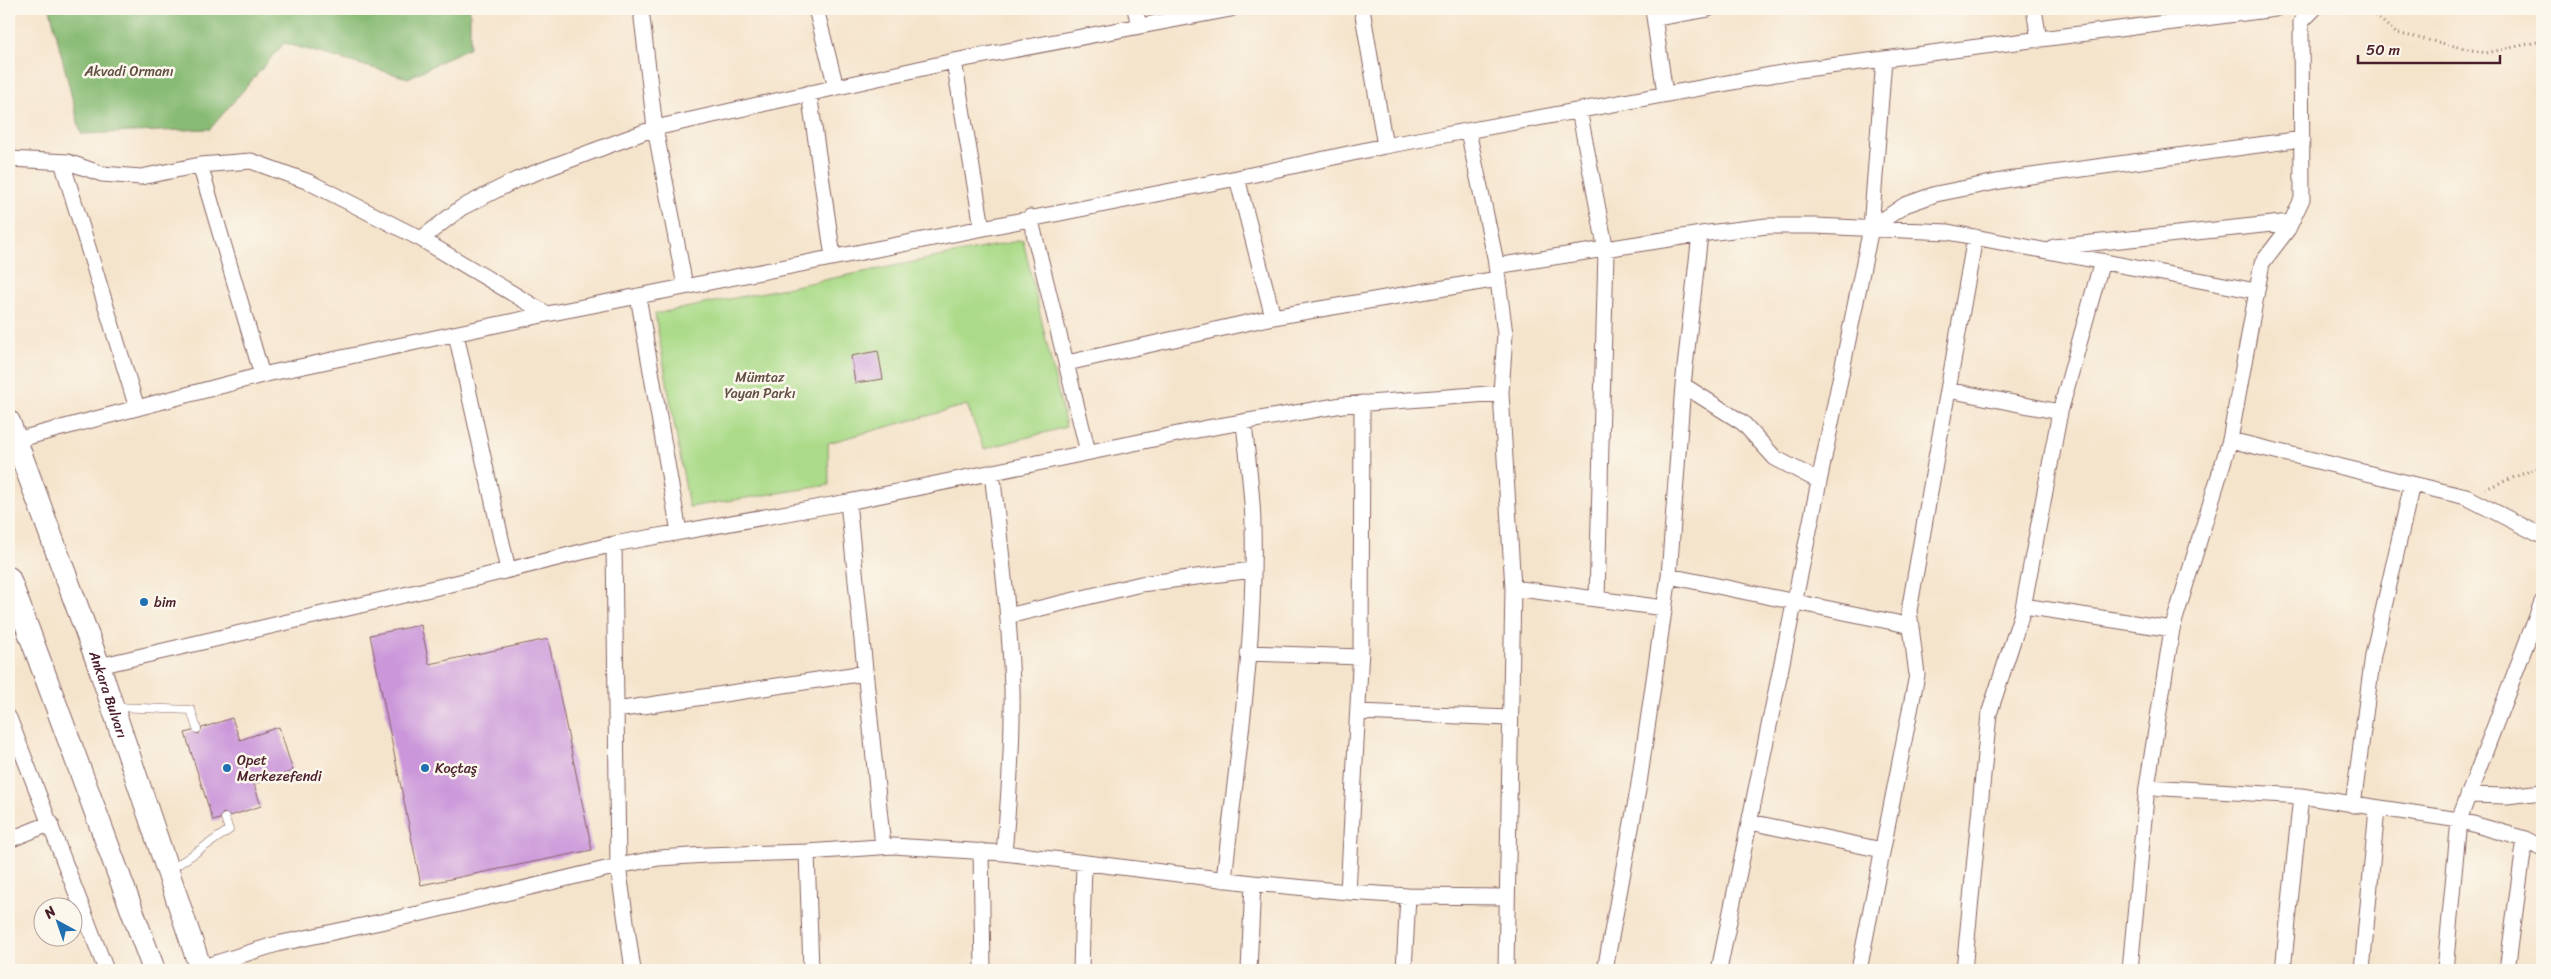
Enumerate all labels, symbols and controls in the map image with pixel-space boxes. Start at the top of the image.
scale bar [2358,32,2501,64]
text: 50 m [2366,37,2401,63]
park label: Akvadi Ormanı [83,59,174,84]
park label: Mümtaz Yayan Parkı [724,365,796,406]
place label: bim [154,590,177,615]
marker: bim [138,596,150,608]
street label: Ankara Bulvarı [82,646,135,742]
place label: Opet Merkezefendi [237,748,323,789]
place label: Koçtaş [435,756,478,781]
marker: Opet Merkezefendi [221,762,233,774]
marker: Koçtaş [419,762,431,774]
north arrow [32,896,82,946]
text: N [37,900,62,926]

